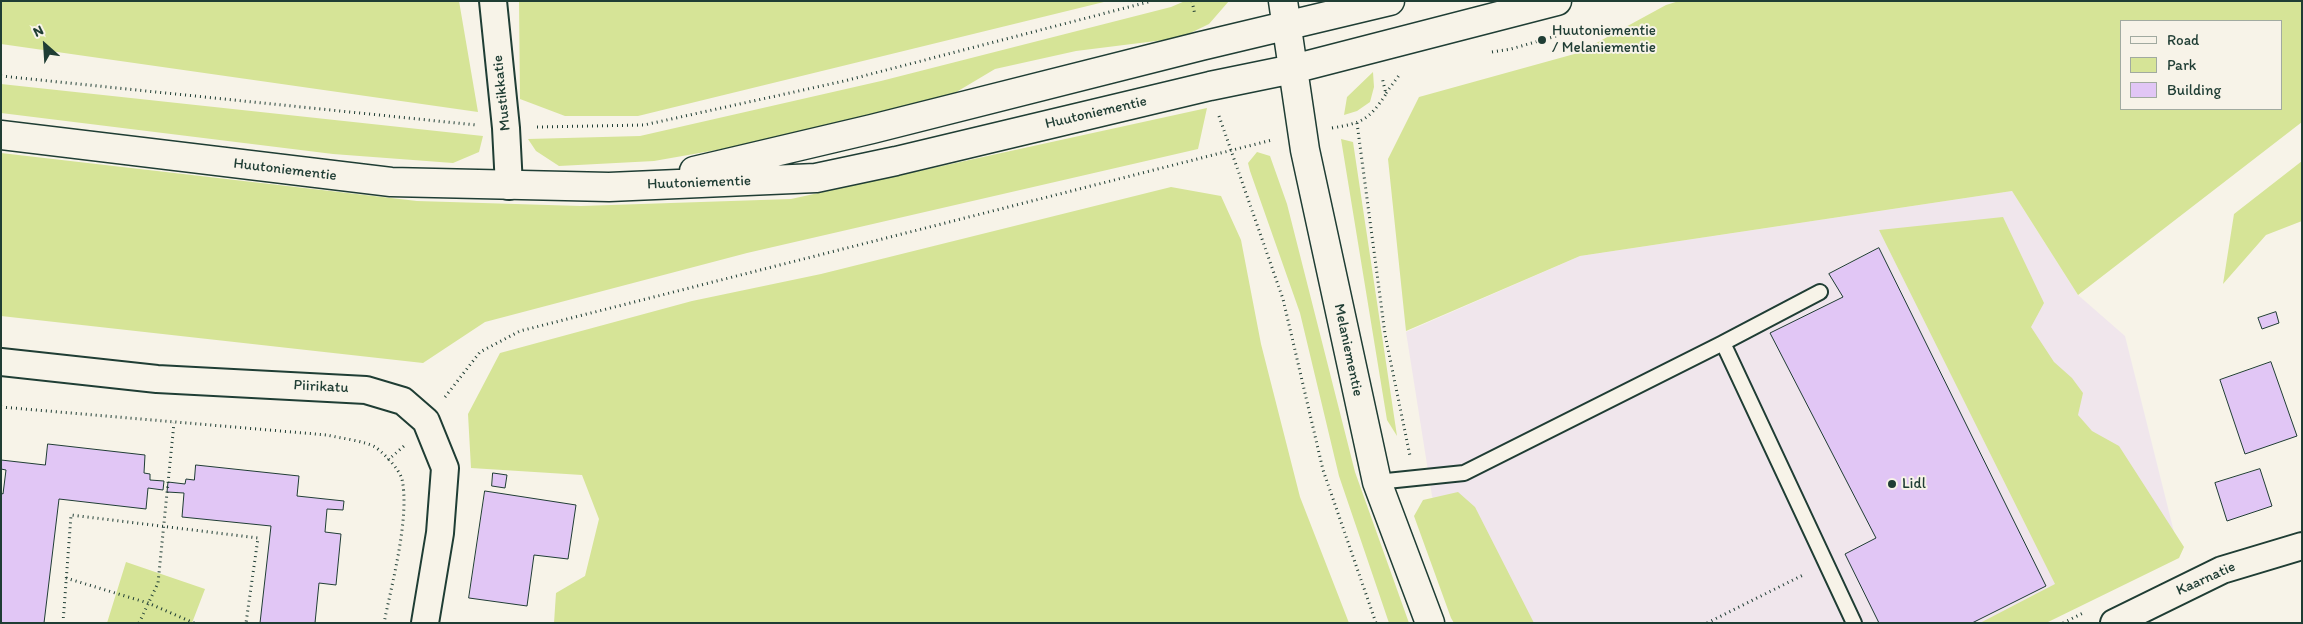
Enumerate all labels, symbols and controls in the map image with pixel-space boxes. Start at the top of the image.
north arrow [20,20,70,70]
legend [2120,20,2283,110]
text: N [30,21,46,41]
place label: Huutoniementie / Melaniementie [1552,22,1656,57]
text: Road [2167,31,2199,49]
marker: Huutoniementie / Melaniementie [1536,34,1548,46]
street label: Mustikkatie [489,54,515,132]
text: Park [2167,56,2197,74]
text: Building [2167,81,2221,99]
street label: Huutoniementie [1043,93,1149,133]
street label: Huutoniementie [232,155,338,185]
street label: Huutoniementie [647,172,751,194]
street label: Melaniementie [1329,302,1367,398]
street label: Piirikatu [293,377,349,397]
place label: Lidl [1902,475,1926,493]
marker: Lidl [1886,478,1898,490]
street label: Kaarnatie [2174,558,2238,600]

